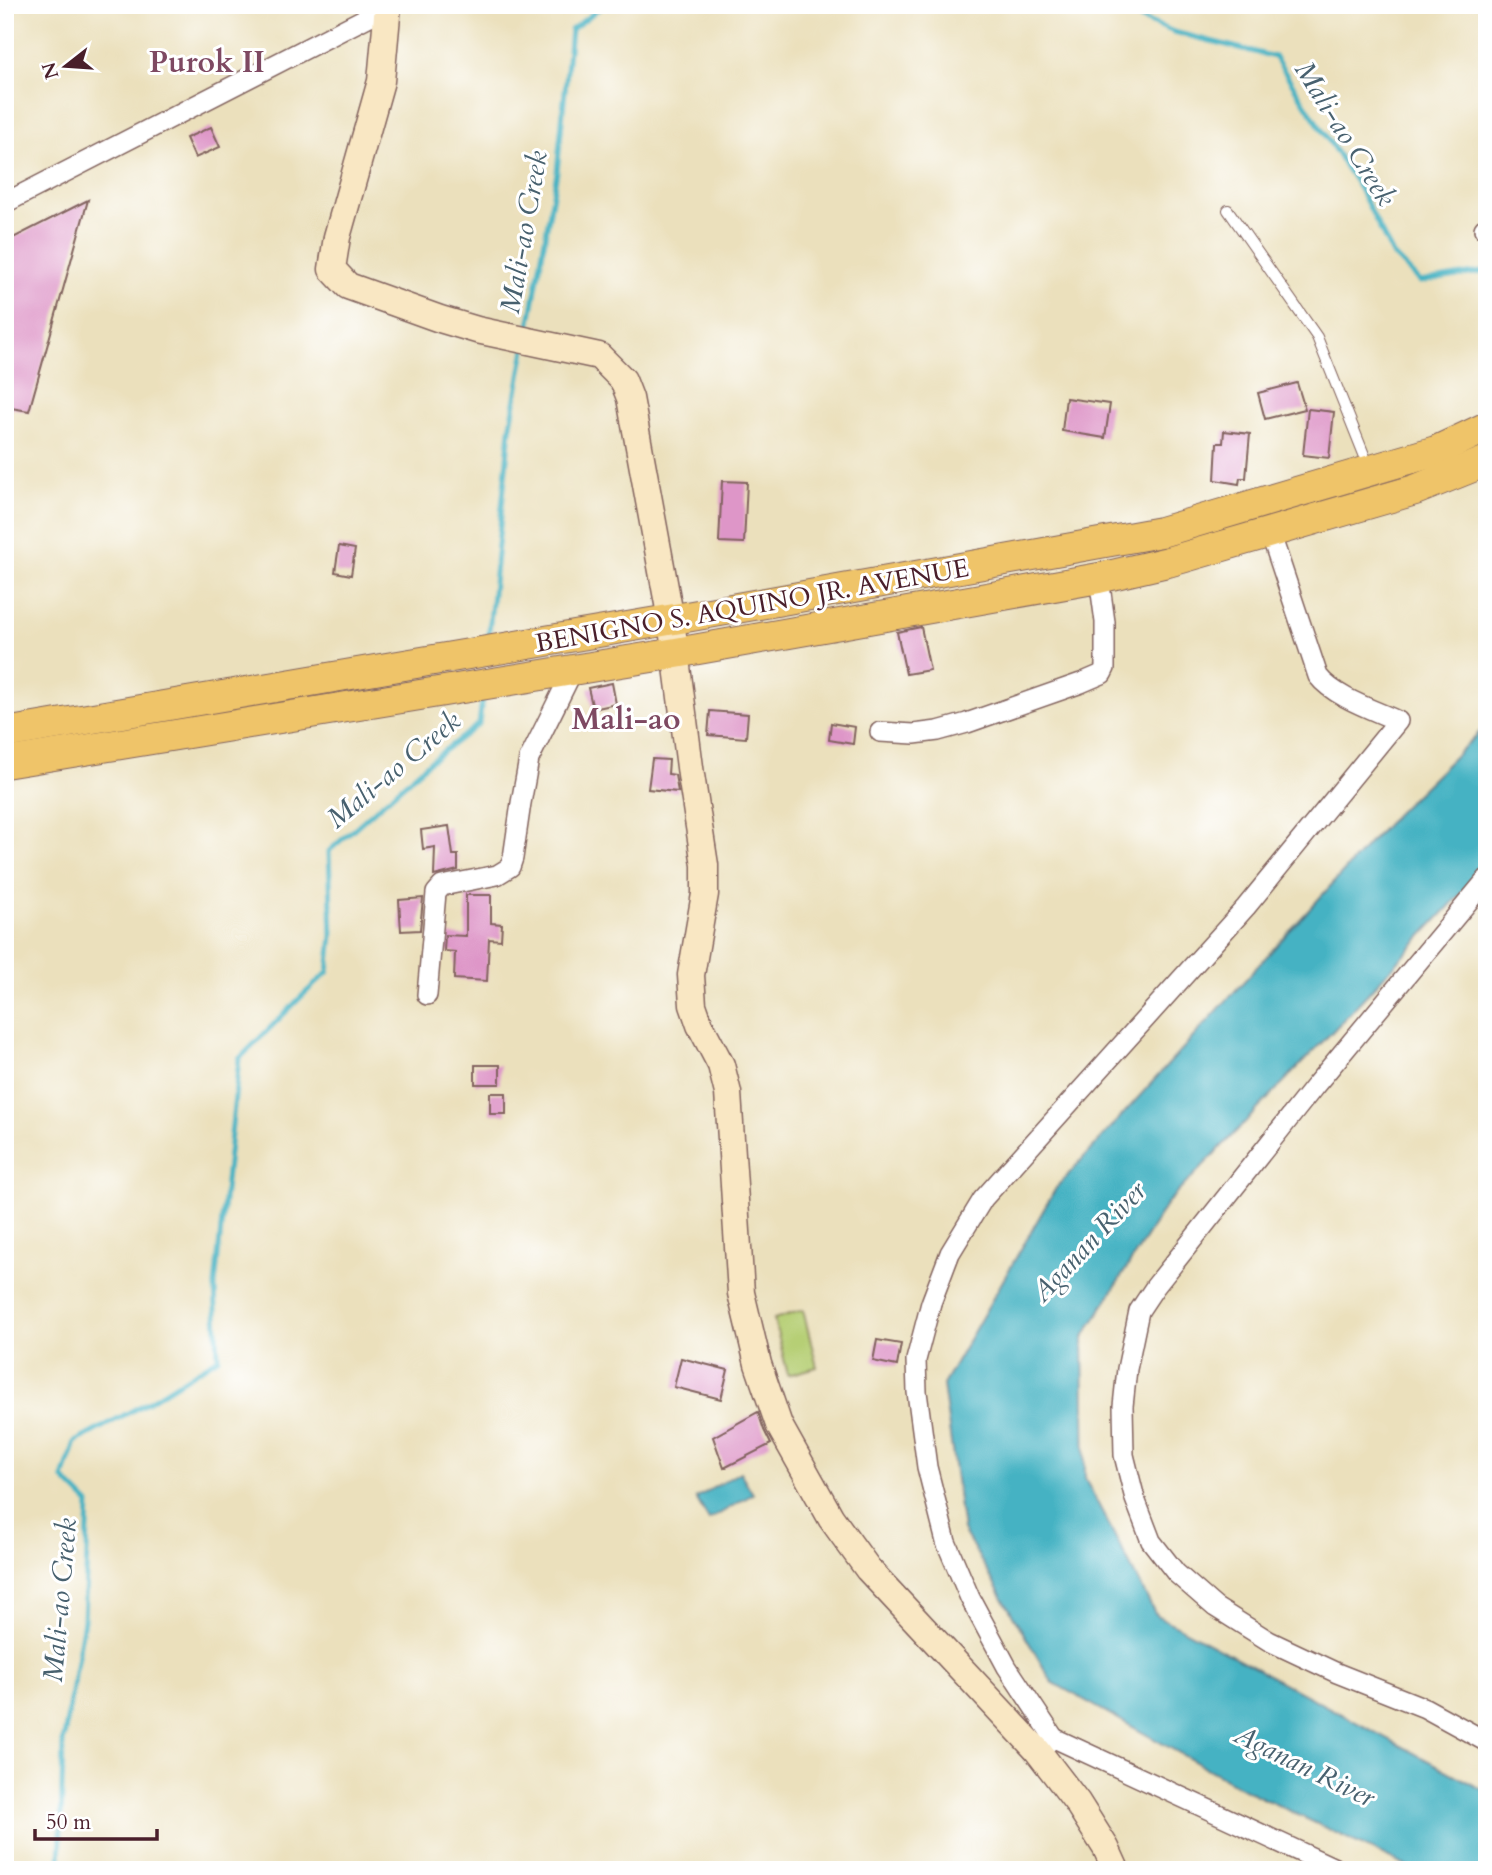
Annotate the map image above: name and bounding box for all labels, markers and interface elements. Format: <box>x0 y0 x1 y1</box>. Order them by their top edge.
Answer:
north arrow <box>32 32 102 102</box>
district label: Purok II <box>149 42 265 83</box>
water label: Mali-ao Creek <box>1285 54 1405 214</box>
text: N <box>36 59 66 82</box>
water label: Mali-ao Creek <box>491 148 557 317</box>
street label: BENIGNO S. AQUINO JR. AVENUE <box>533 550 972 661</box>
district label: Mali-ao <box>572 699 681 740</box>
water label: Mali-ao Creek <box>318 702 469 837</box>
water label: Aganan River <box>1022 1172 1155 1311</box>
water label: Mali-ao Creek <box>34 1516 86 1684</box>
water label: Aganan River <box>1227 1715 1382 1817</box>
scale bar <box>35 1798 158 1842</box>
text: 50 m <box>46 1808 91 1837</box>

